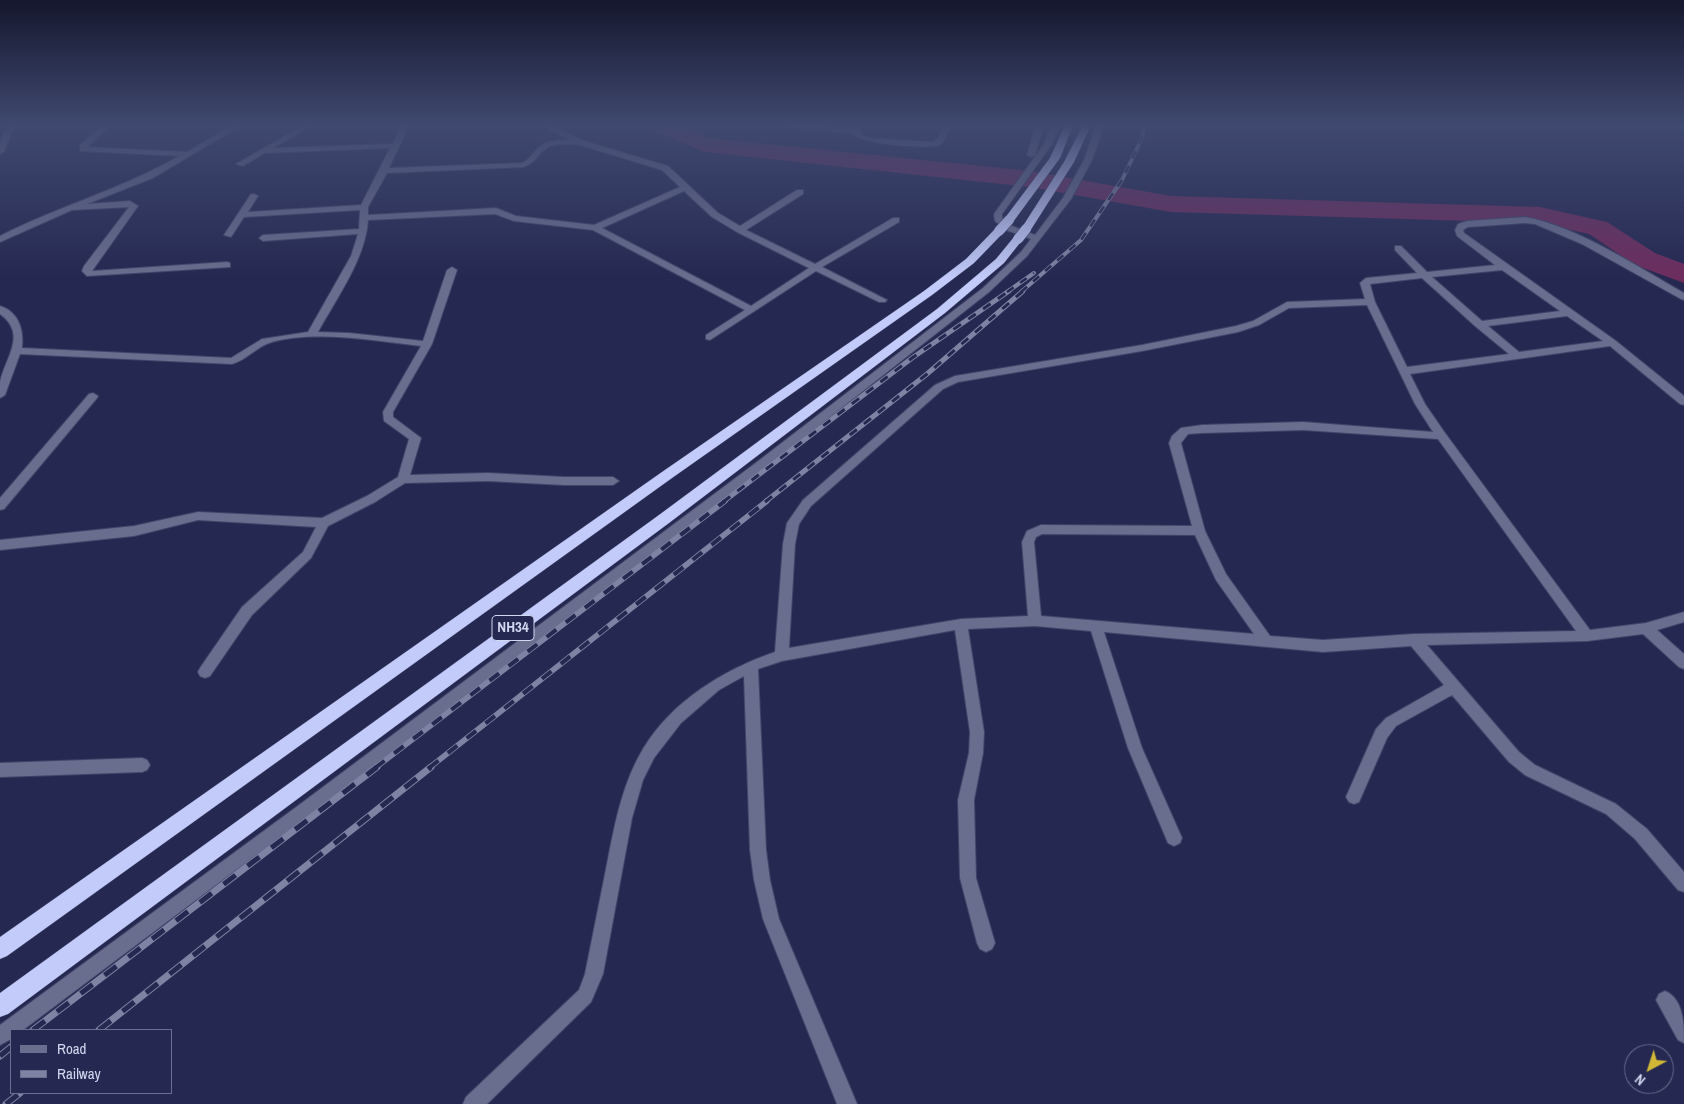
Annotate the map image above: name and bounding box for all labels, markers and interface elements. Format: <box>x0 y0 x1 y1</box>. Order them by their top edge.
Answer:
road number: NH34 <box>492 616 534 640</box>
legend <box>10 1029 172 1094</box>
text: Road <box>57 1038 86 1059</box>
north arrow <box>1624 1044 1674 1094</box>
text: Railway <box>57 1063 101 1084</box>
text: N <box>1631 1070 1649 1089</box>

